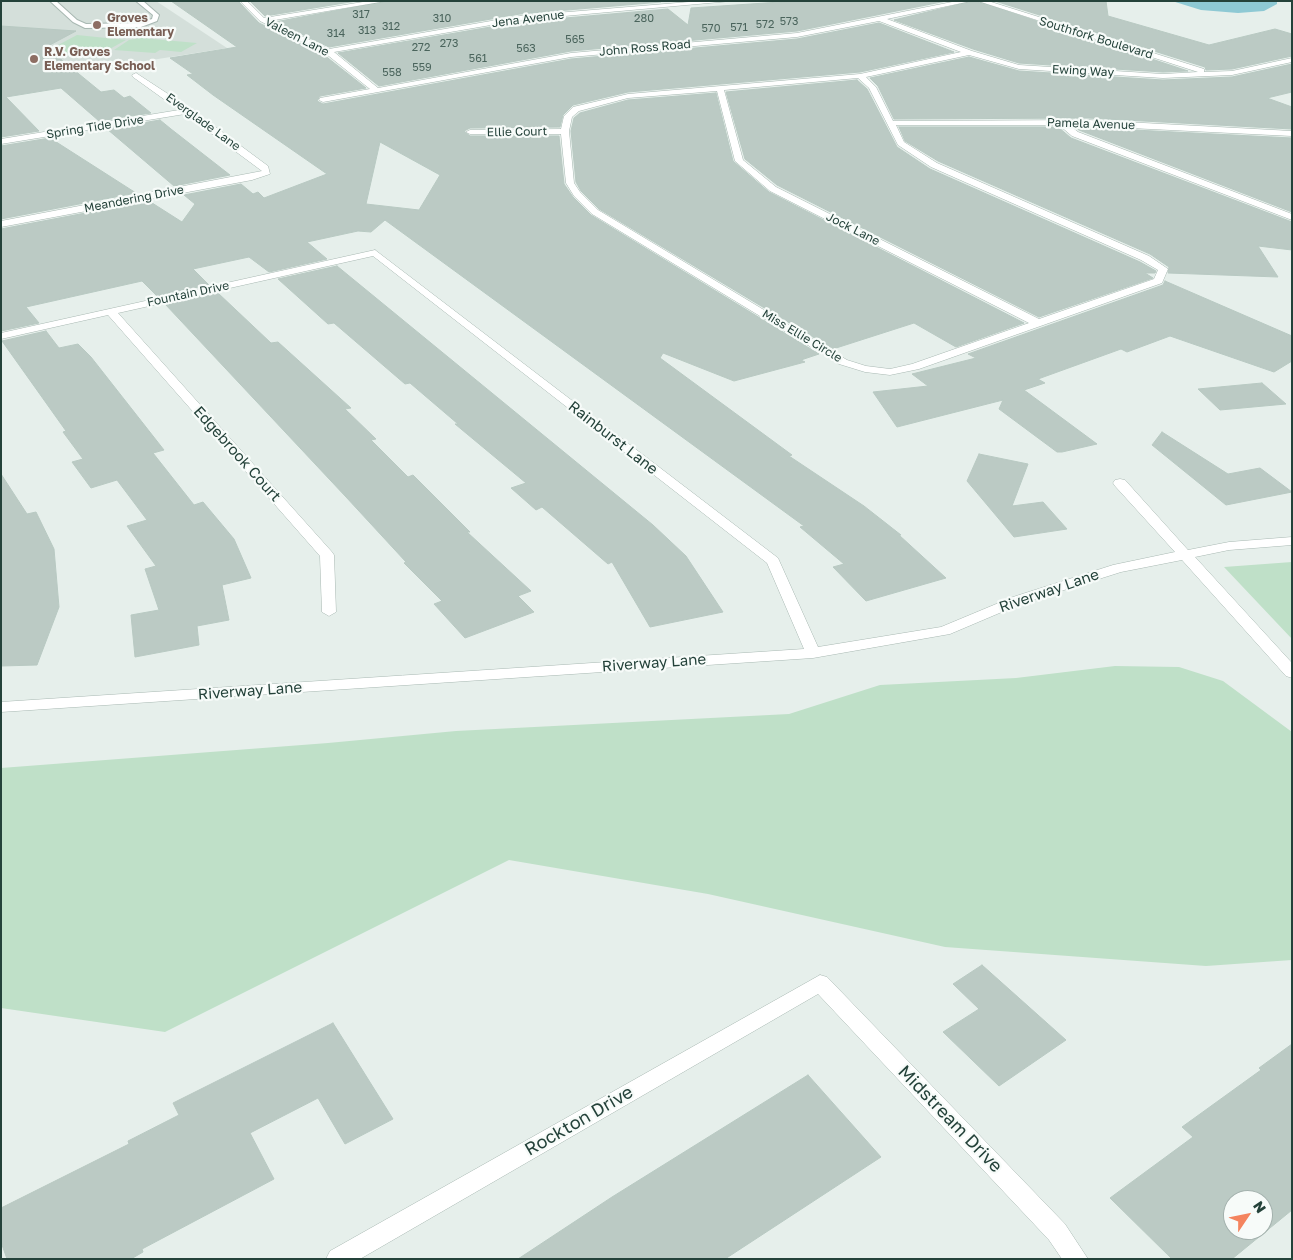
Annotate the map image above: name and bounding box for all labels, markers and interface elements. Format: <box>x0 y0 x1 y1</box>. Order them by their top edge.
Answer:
street label: Jena Avenue <box>491 7 565 31</box>
house number: 317 <box>352 8 370 22</box>
place label: Groves Elementary <box>107 11 174 39</box>
house number: 310 <box>433 12 451 26</box>
house number: 280 <box>634 12 654 26</box>
street label: Southfork Boulevard <box>1037 14 1155 62</box>
street label: Valeen Lane <box>262 15 332 59</box>
house number: 573 <box>780 15 798 29</box>
house number: 572 <box>756 18 774 32</box>
marker: Groves Elementary <box>91 19 103 31</box>
house number: 312 <box>382 20 400 34</box>
house number: 571 <box>730 21 748 35</box>
house number: 570 <box>701 22 721 36</box>
house number: 313 <box>358 24 376 38</box>
house number: 314 <box>327 27 345 41</box>
house number: 565 <box>565 33 585 47</box>
house number: 273 <box>440 37 458 51</box>
street label: John Ross Road <box>599 37 691 59</box>
house number: 272 <box>412 41 430 55</box>
house number: 563 <box>516 42 536 56</box>
place label: R.V. Groves Elementary School <box>44 45 155 73</box>
house number: 561 <box>469 52 487 66</box>
marker: R.V. Groves Elementary School <box>28 53 40 65</box>
house number: 559 <box>412 61 432 75</box>
street label: Ewing Way <box>1052 62 1114 80</box>
house number: 558 <box>382 66 402 80</box>
street label: Everglade Lane <box>163 90 243 154</box>
street label: Spring Tide Drive <box>45 112 145 142</box>
street label: Pamela Avenue <box>1047 115 1135 133</box>
street label: Ellie Court <box>487 124 547 140</box>
street label: Meandering Drive <box>83 182 185 216</box>
street label: Jock Lane <box>824 209 882 249</box>
street label: Fountain Drive <box>146 278 230 310</box>
street label: Miss Ellie Circle <box>759 307 845 365</box>
street label: Rainburst Lane <box>565 397 661 479</box>
street label: Edgebrook Court <box>190 403 284 505</box>
street label: Riverway Lane <box>997 565 1101 617</box>
street label: Riverway Lane <box>601 650 707 676</box>
street label: Riverway Lane <box>197 678 303 704</box>
street label: Midstream Drive <box>893 1061 1007 1177</box>
street label: Rockton Drive <box>521 1081 637 1161</box>
north arrow <box>1223 1190 1273 1240</box>
text: N <box>1250 1198 1270 1216</box>

